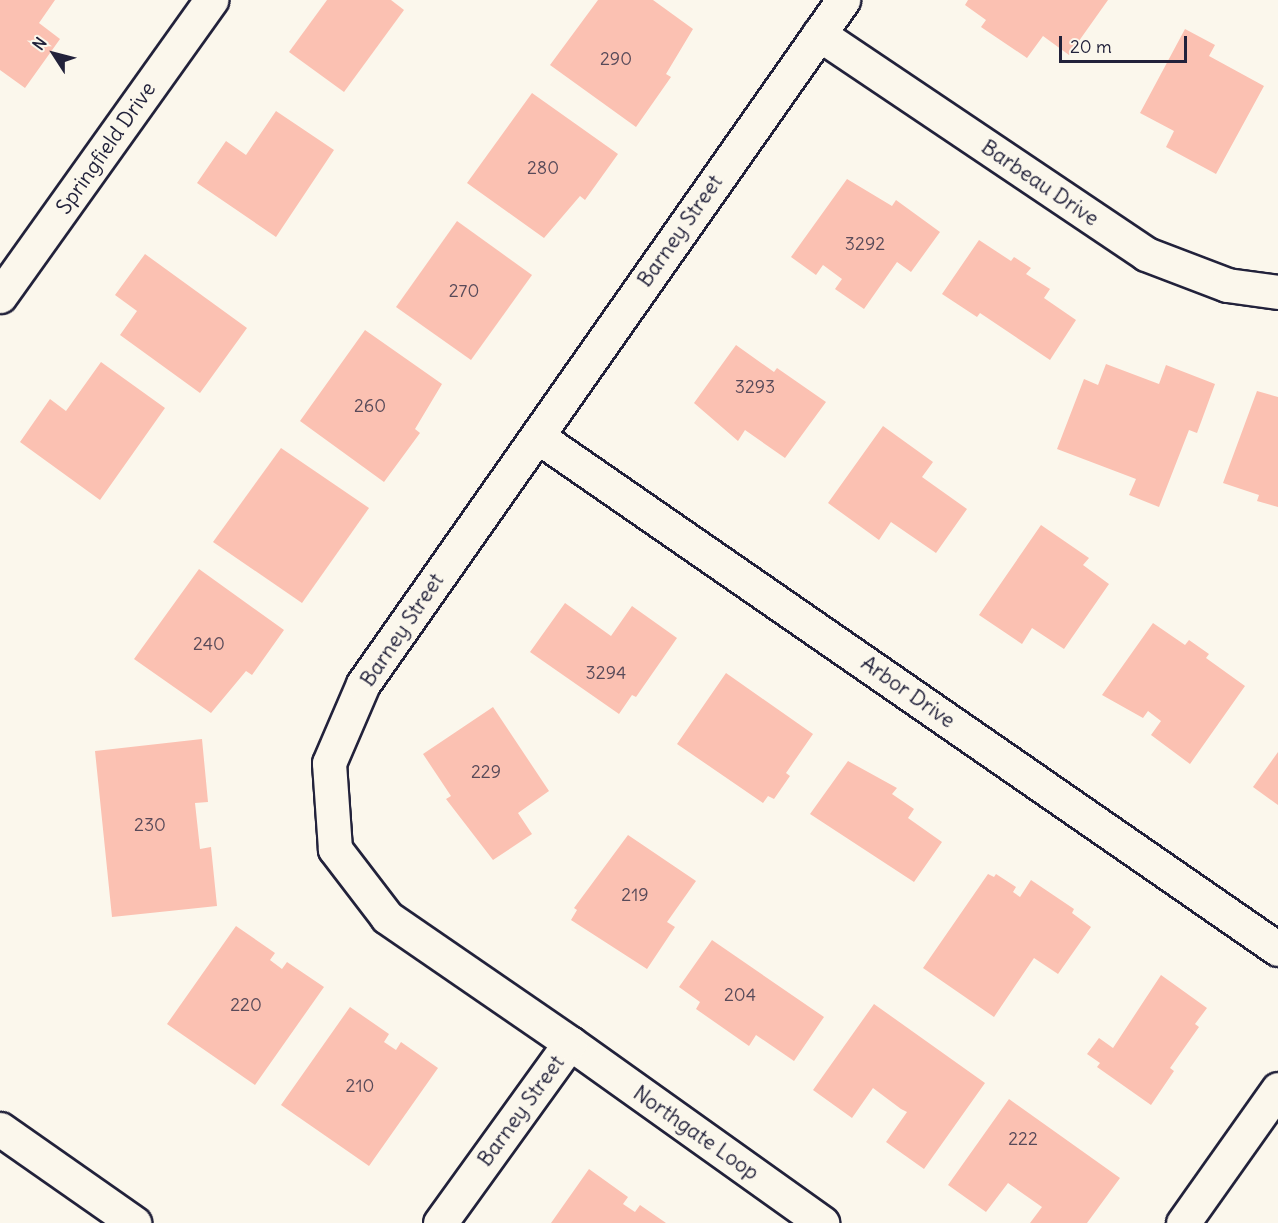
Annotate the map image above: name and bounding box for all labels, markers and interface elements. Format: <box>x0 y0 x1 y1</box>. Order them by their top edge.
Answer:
north arrow <box>24 24 84 84</box>
scale bar <box>1062 24 1190 62</box>
text: N <box>28 33 51 54</box>
text: 20 m <box>1070 35 1112 58</box>
house number: 290 <box>600 48 632 70</box>
street label: Springfield Drive <box>51 77 161 219</box>
street label: Barbeau Drive <box>977 135 1103 231</box>
house number: 280 <box>527 157 559 179</box>
street label: Barney Street <box>632 170 728 292</box>
house number: 3292 <box>845 233 885 255</box>
house number: 270 <box>449 280 479 302</box>
house number: 3293 <box>735 376 775 398</box>
house number: 260 <box>354 395 386 417</box>
street label: Barney Street <box>355 569 449 691</box>
house number: 240 <box>193 633 225 655</box>
street label: Arbor Drive <box>856 651 960 733</box>
house number: 3294 <box>586 662 626 684</box>
house number: 229 <box>471 761 501 783</box>
house number: 230 <box>134 814 166 836</box>
house number: 219 <box>621 884 649 906</box>
house number: 204 <box>724 984 756 1006</box>
house number: 220 <box>230 994 262 1016</box>
street label: Barney Street <box>472 1051 570 1171</box>
house number: 210 <box>346 1075 374 1097</box>
street label: Northgate Loop <box>628 1080 764 1186</box>
house number: 222 <box>1008 1128 1038 1150</box>

